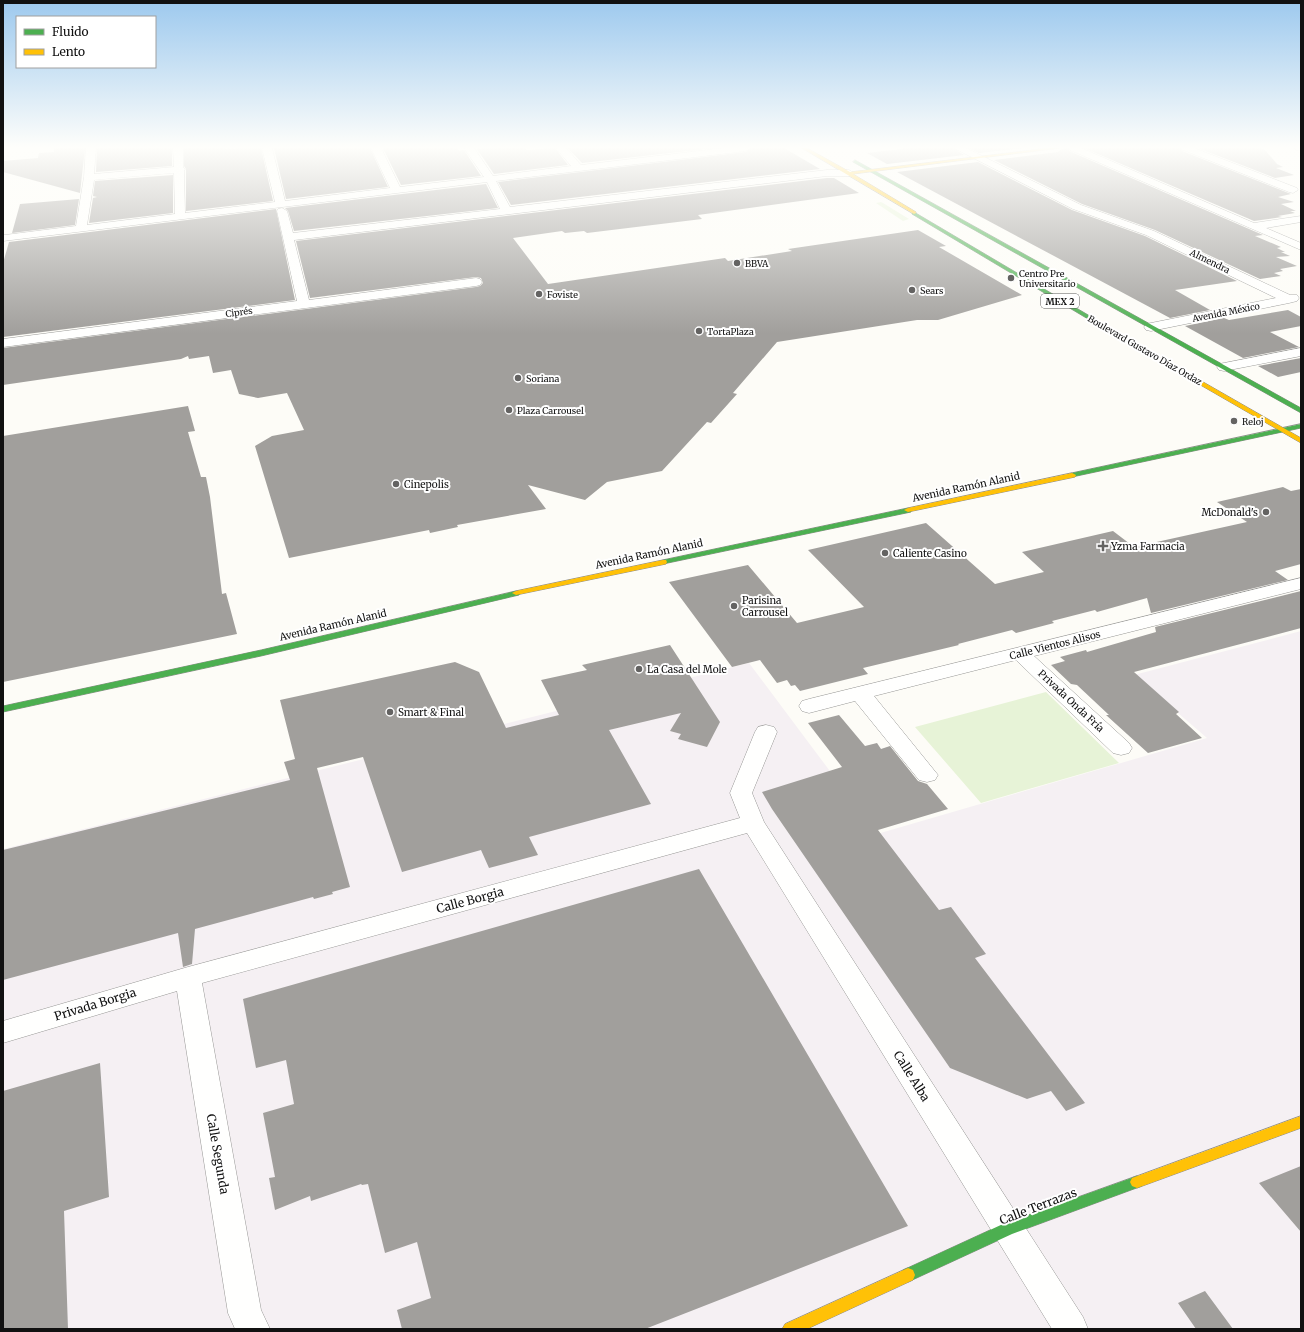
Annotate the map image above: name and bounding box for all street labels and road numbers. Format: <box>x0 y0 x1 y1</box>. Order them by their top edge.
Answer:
street label: Almendra <box>1187 246 1232 275</box>
road number: MEX 2 <box>1041 294 1079 308</box>
street label: Avenida México <box>1190 300 1261 324</box>
street label: Ciprés <box>225 305 254 319</box>
street label: Boulevard Gustavo Díaz Ordaz <box>1086 313 1204 387</box>
street label: Avenida Ramón Alanid <box>910 469 1021 505</box>
street label: Avenida Ramón Alanid <box>593 536 704 572</box>
street label: Avenida Ramón Alanid <box>277 606 388 644</box>
street label: Calle Vientos Alisos <box>1008 627 1102 663</box>
street label: Privada Onda Fría <box>1035 667 1107 735</box>
street label: Calle Borgia <box>435 884 506 916</box>
street label: Privada Borgia <box>52 984 138 1024</box>
street label: Calle Alba <box>891 1048 934 1105</box>
street label: Calle Segunda <box>204 1113 233 1196</box>
street label: Calle Terrazas <box>997 1184 1079 1228</box>

